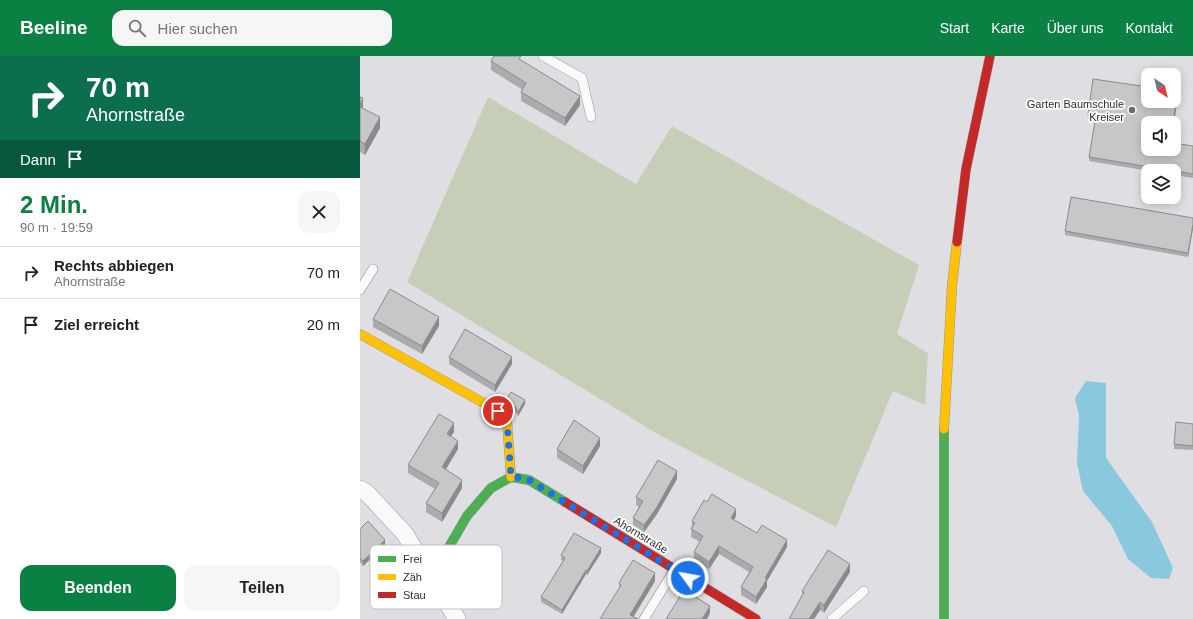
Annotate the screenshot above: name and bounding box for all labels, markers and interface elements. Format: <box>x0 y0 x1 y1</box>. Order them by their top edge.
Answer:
search box <box>112 10 392 46</box>
text: Beeline <box>20 17 88 38</box>
icon: search <box>126 17 148 39</box>
text: Hier suchen <box>158 20 238 37</box>
text: Start <box>940 20 969 36</box>
text: Karte <box>991 20 1025 36</box>
text: Über uns <box>1047 20 1104 36</box>
text: Kontakt <box>1126 20 1173 36</box>
north arrow <box>1141 68 1181 108</box>
map controls <box>1141 68 1181 204</box>
icon: right <box>20 72 72 124</box>
text: 70 m <box>86 72 150 103</box>
place label: Garten Baumschule Kreiser <box>1027 98 1124 123</box>
text: Ahornstraße <box>86 105 185 125</box>
marker: Garten Baumschule Kreiser <box>1127 105 1137 115</box>
button: sound <box>1141 116 1181 156</box>
icon: arrive <box>64 148 86 170</box>
text: Dann <box>20 151 56 168</box>
button: layers <box>1141 164 1181 204</box>
text: 2 Min. <box>20 191 88 218</box>
button: close <box>298 191 340 233</box>
text: 90 m · 19:59 <box>20 220 93 235</box>
text: Rechts abbiegen <box>54 257 174 274</box>
icon: right <box>20 262 42 284</box>
text: 70 m <box>307 264 340 281</box>
text: Ahornstraße <box>54 274 126 289</box>
icon: arrive <box>20 314 42 336</box>
text: Ziel erreicht <box>54 316 139 333</box>
text: 20 m <box>307 316 340 333</box>
pin <box>481 394 515 428</box>
icon: arrive <box>487 400 509 422</box>
street label: Ahornstraße <box>612 514 670 556</box>
legend <box>370 545 502 609</box>
text: Frei <box>403 553 422 565</box>
position arrow <box>667 557 709 599</box>
button: Beenden <box>20 565 176 611</box>
button: Teilen <box>184 565 340 611</box>
text: Zäh <box>403 571 422 583</box>
text: Stau <box>403 589 426 601</box>

